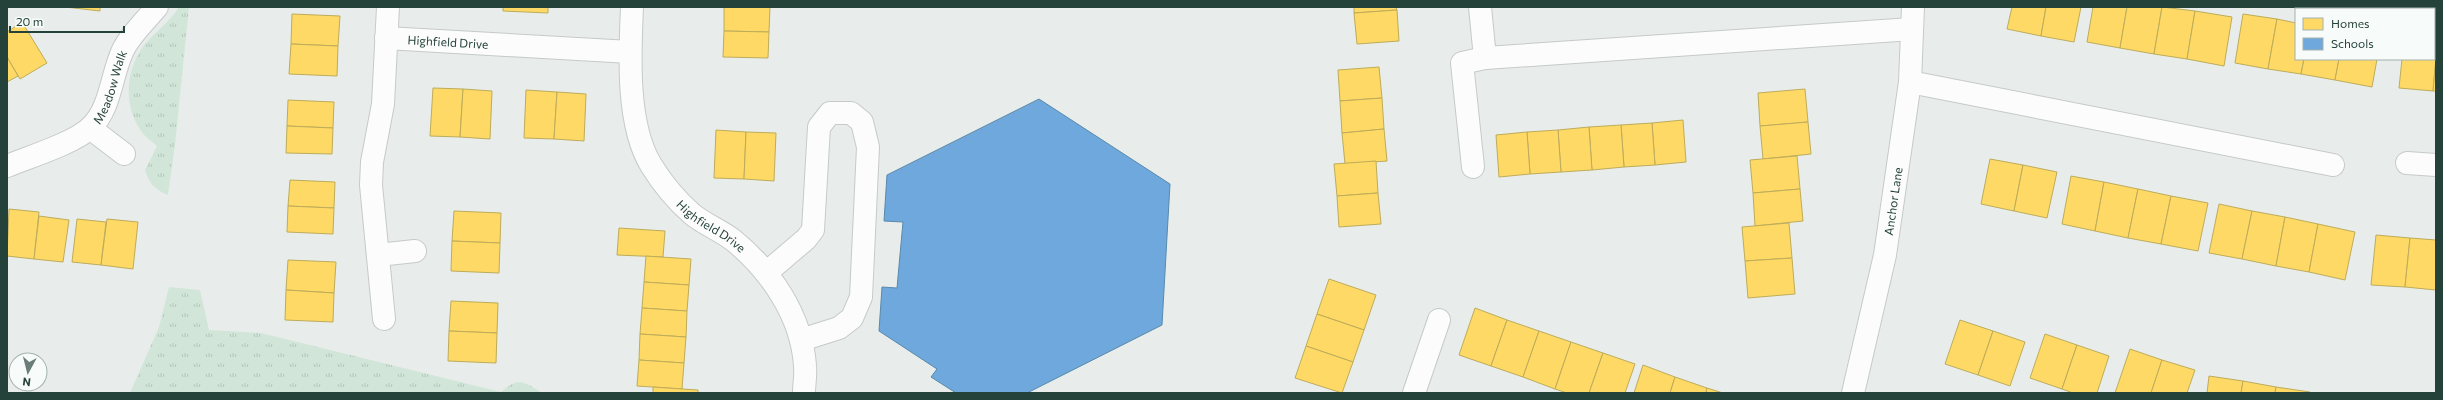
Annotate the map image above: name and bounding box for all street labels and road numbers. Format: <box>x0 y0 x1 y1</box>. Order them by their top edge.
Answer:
street label: Highfield Drive <box>407 32 489 51</box>
street label: Meadow Walk <box>90 47 129 126</box>
street label: Anchor Lane <box>1881 166 1905 236</box>
street label: Highfield Drive <box>674 197 749 255</box>

